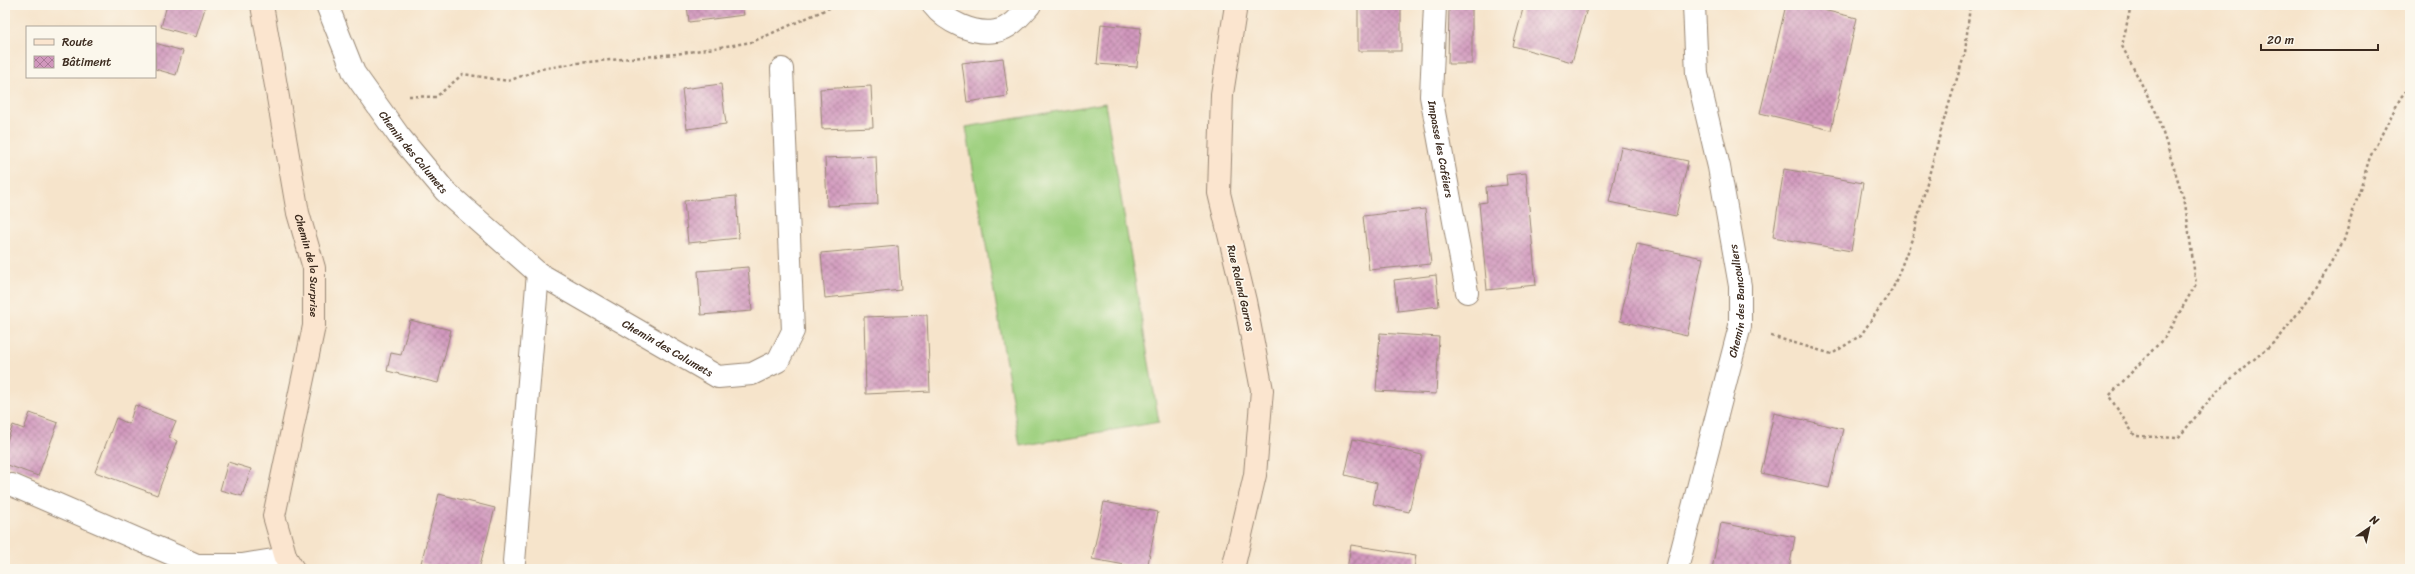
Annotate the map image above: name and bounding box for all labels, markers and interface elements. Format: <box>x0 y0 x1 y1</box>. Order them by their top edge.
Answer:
legend <box>26 26 156 78</box>
scale bar <box>2261 26 2378 52</box>
text: 20 m <box>2267 29 2294 51</box>
text: Route <box>62 31 93 53</box>
text: Bâtiment <box>62 51 111 73</box>
street label: Impasse les Caféiers <box>1422 98 1459 200</box>
street label: Chemin des Calumets <box>374 107 453 198</box>
street label: Chemin de la Surprise <box>289 212 323 318</box>
street label: Chemin des Bancouliers <box>1723 242 1750 360</box>
street label: Rue Roland Garros <box>1221 243 1260 333</box>
street label: Chemin des Calumets <box>618 315 717 382</box>
north arrow <box>2349 508 2389 548</box>
text: N <box>2365 510 2383 530</box>

